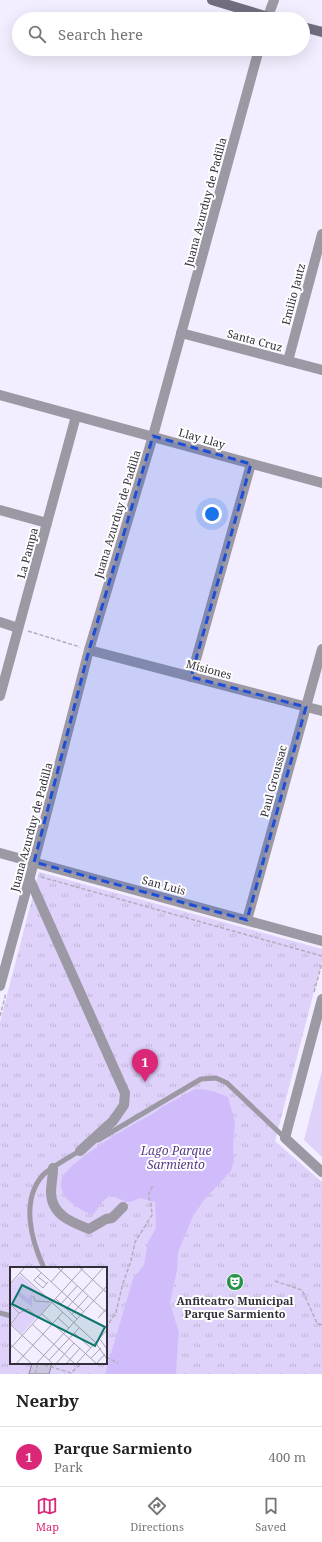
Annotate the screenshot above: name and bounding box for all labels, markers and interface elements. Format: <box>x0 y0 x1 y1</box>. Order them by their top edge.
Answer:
search box <box>12 12 310 56</box>
icon: search <box>26 23 48 45</box>
text: Search here <box>58 24 143 44</box>
street label: Juana Azurduy de Padilla <box>180 136 229 269</box>
street label: Emilio Jautz <box>278 261 308 327</box>
street label: Santa Cruz <box>226 325 284 355</box>
street label: Llay Llay <box>177 424 228 452</box>
street label: Juana Azurduy de Padilla <box>90 448 144 581</box>
your location <box>202 504 222 524</box>
street label: La Pampa <box>13 526 41 580</box>
street label: Misiones <box>185 656 233 682</box>
street label: Paul Groussac <box>256 743 290 819</box>
street label: Juana Azurduy de Padilla <box>6 761 55 894</box>
street label: San Luis <box>141 872 187 898</box>
pin: 1 <box>132 1049 158 1082</box>
water label: Lago Parque Sarmiento <box>140 1142 211 1173</box>
inset map <box>10 1267 107 1364</box>
theatre icon: Anfiteatro Municipal Parque Sarmiento <box>225 1272 245 1292</box>
place label: Anfiteatro Municipal Parque Sarmiento <box>177 1293 294 1321</box>
text: Nearby <box>16 1389 79 1412</box>
text: Parque Sarmiento <box>54 1438 192 1458</box>
text: 1 <box>25 1448 33 1466</box>
text: 400 m <box>269 1448 306 1466</box>
text: Park <box>54 1458 83 1476</box>
tab: Map <box>36 1495 59 1534</box>
tab: Directions <box>130 1495 184 1534</box>
tab: Saved <box>255 1495 286 1534</box>

